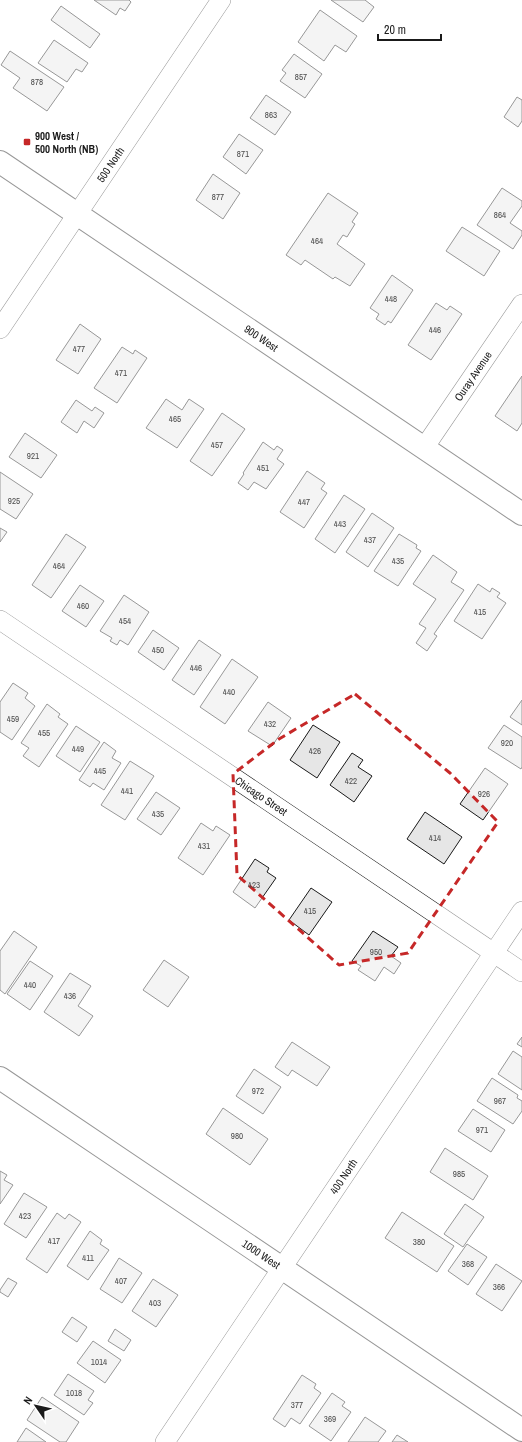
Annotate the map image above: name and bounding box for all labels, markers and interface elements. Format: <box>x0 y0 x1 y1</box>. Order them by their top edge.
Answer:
scale bar <box>378 16 441 42</box>
text: 20 m <box>384 22 406 38</box>
house number: 857 <box>295 71 307 83</box>
house number: 878 <box>31 76 43 88</box>
house number: 863 <box>265 109 277 121</box>
place label: 900 West / 500 North (NB) <box>35 129 98 156</box>
marker: 900 West / 500 North (NB) <box>22 137 32 147</box>
street label: 500 North <box>94 144 127 185</box>
house number: 871 <box>237 148 249 160</box>
house number: 877 <box>212 191 224 203</box>
house number: 864 <box>494 209 506 221</box>
house number: 464 <box>311 235 323 247</box>
house number: 448 <box>385 293 397 305</box>
street label: 900 West <box>241 322 281 355</box>
house number: 446 <box>429 324 441 336</box>
house number: 477 <box>73 343 85 355</box>
street label: Ouray Avenue <box>451 349 495 404</box>
house number: 471 <box>115 367 127 379</box>
house number: 465 <box>169 413 181 425</box>
house number: 457 <box>211 439 223 451</box>
house number: 921 <box>27 450 39 462</box>
house number: 451 <box>257 462 269 474</box>
house number: 925 <box>8 495 20 507</box>
house number: 447 <box>298 496 310 508</box>
house number: 443 <box>334 518 346 530</box>
house number: 437 <box>364 534 376 546</box>
house number: 435 <box>392 555 404 567</box>
house number: 464 <box>53 560 65 572</box>
house number: 460 <box>77 600 89 612</box>
house number: 415 <box>474 606 486 618</box>
house number: 454 <box>119 615 131 627</box>
house number: 450 <box>152 644 164 656</box>
house number: 446 <box>190 662 202 674</box>
house number: 440 <box>223 686 235 698</box>
house number: 459 <box>7 713 19 725</box>
house number: 432 <box>264 718 276 730</box>
house number: 455 <box>38 727 50 739</box>
house number: 920 <box>501 737 513 749</box>
house number: 449 <box>72 743 84 755</box>
house number: 426 <box>309 745 321 757</box>
house number: 445 <box>94 765 106 777</box>
street label: Chicago Street <box>232 773 290 819</box>
house number: 422 <box>345 775 357 787</box>
house number: 441 <box>121 785 133 797</box>
house number: 926 <box>478 788 490 800</box>
house number: 435 <box>152 808 164 820</box>
house number: 414 <box>429 832 441 844</box>
house number: 431 <box>198 840 210 852</box>
house number: 423 <box>248 879 260 891</box>
house number: 415 <box>304 905 316 917</box>
house number: 950 <box>370 946 382 958</box>
house number: 440 <box>24 979 36 991</box>
house number: 436 <box>64 990 76 1002</box>
house number: 972 <box>252 1085 264 1097</box>
house number: 967 <box>494 1095 506 1107</box>
house number: 971 <box>476 1124 488 1136</box>
house number: 980 <box>231 1130 243 1142</box>
street label: 400 North <box>327 1156 360 1197</box>
house number: 985 <box>453 1168 465 1180</box>
house number: 423 <box>19 1210 31 1222</box>
house number: 417 <box>48 1235 60 1247</box>
street label: 1000 West <box>239 1236 283 1272</box>
house number: 380 <box>413 1236 425 1248</box>
house number: 411 <box>82 1252 94 1264</box>
house number: 368 <box>462 1258 474 1270</box>
house number: 407 <box>115 1275 127 1287</box>
house number: 366 <box>493 1281 505 1293</box>
house number: 403 <box>149 1297 161 1309</box>
house number: 1014 <box>91 1356 107 1368</box>
north arrow <box>16 1386 56 1426</box>
house number: 1018 <box>66 1387 82 1399</box>
text: N <box>20 1394 35 1407</box>
house number: 377 <box>291 1399 303 1411</box>
house number: 369 <box>324 1413 336 1425</box>

